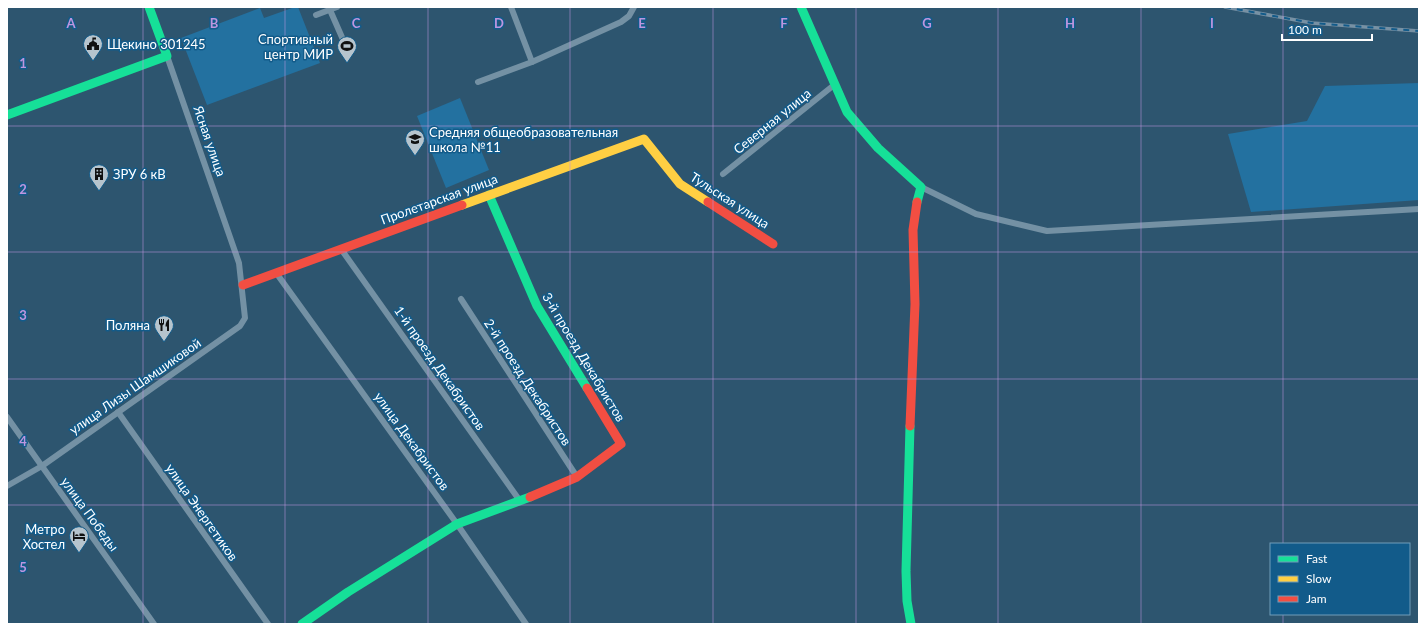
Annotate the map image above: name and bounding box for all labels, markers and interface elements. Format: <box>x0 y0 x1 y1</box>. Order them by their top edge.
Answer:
text: A <box>65 15 76 31</box>
text: B <box>210 15 219 31</box>
text: C <box>352 15 361 31</box>
text: D <box>494 15 504 31</box>
text: E <box>638 15 646 31</box>
text: F <box>780 15 788 31</box>
text: G <box>922 15 932 31</box>
text: H <box>1065 15 1075 31</box>
text: I <box>1210 15 1214 31</box>
scale bar <box>1282 16 1372 42</box>
text: 100 m <box>1288 22 1322 37</box>
place label: Спортивный центр МИР <box>258 31 333 62</box>
public building icon: Щекино 301245 <box>82 33 104 61</box>
sports icon: Спортивный центр МИР <box>336 35 358 63</box>
place label: Щекино 301245 <box>107 36 206 52</box>
text: 1 <box>19 55 27 71</box>
street label: Северная улица <box>730 85 814 157</box>
street label: Ясная улица <box>190 103 230 178</box>
place label: Средняя общеобразовательная школа №11 <box>429 124 618 155</box>
school or university icon: Средняя общеобразовательная школа №11 <box>404 128 426 156</box>
building icon: ЗРУ 6 кВ <box>88 163 110 191</box>
place label: ЗРУ 6 кВ <box>113 166 166 182</box>
street label: Тульская улица <box>687 168 773 232</box>
street label: Пролетарская улица <box>378 170 500 228</box>
text: 2 <box>19 181 27 197</box>
street label: 3-й проезд Декабристов <box>539 290 629 424</box>
street label: 1-й проезд Декабристов <box>391 303 489 433</box>
text: 3 <box>19 307 27 323</box>
restaurant icon: Поляна <box>153 314 175 342</box>
street label: 2-й проезд Декабристов <box>481 316 575 448</box>
place label: Поляна <box>106 317 150 333</box>
street label: улица Лизы Шамшиковой <box>66 334 204 438</box>
street label: улица Декабристов <box>371 389 453 493</box>
text: 4 <box>19 433 27 449</box>
street label: улица Энергетиков <box>162 460 242 564</box>
street label: улица Победы <box>58 474 122 554</box>
place label: Метро Хостел <box>23 521 65 552</box>
hotel icon: Метро Хостел <box>68 525 90 553</box>
legend <box>1270 543 1410 615</box>
text: Fast <box>1306 551 1328 566</box>
text: 5 <box>19 559 27 575</box>
text: Slow <box>1306 571 1332 586</box>
text: Jam <box>1306 591 1327 606</box>

